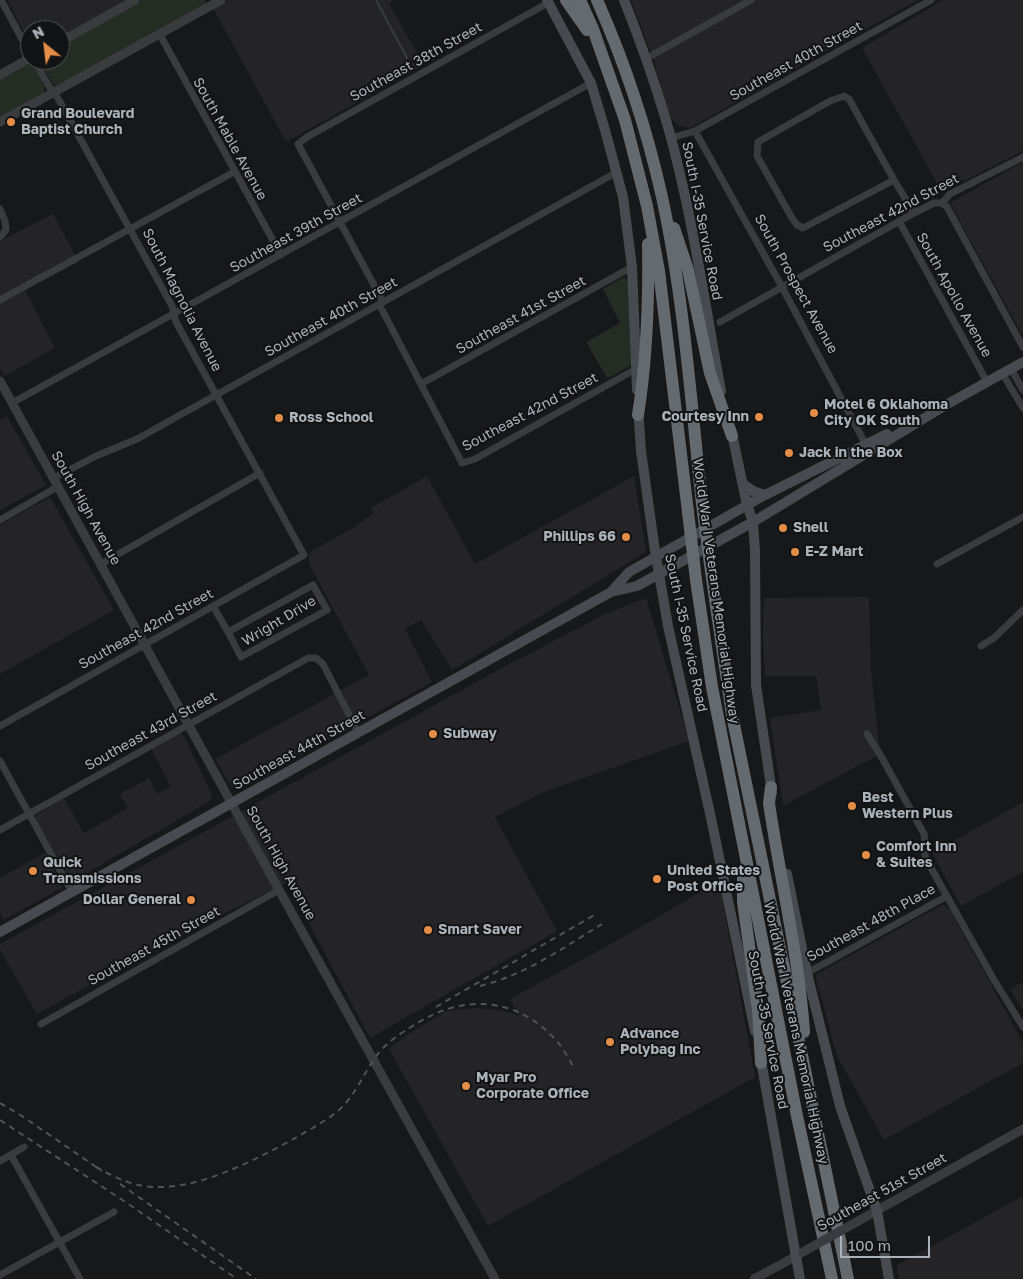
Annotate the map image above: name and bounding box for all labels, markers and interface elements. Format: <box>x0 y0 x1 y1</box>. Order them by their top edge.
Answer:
street label: Southeast 40th Street <box>727 18 865 104</box>
street label: Southeast 38th Street <box>347 19 485 105</box>
north arrow <box>20 20 70 70</box>
text: N <box>29 22 47 42</box>
street label: South Mable Avenue <box>189 75 271 203</box>
place label: Grand Boulevard Baptist Church <box>21 106 134 138</box>
marker: Grand Boulevard Baptist Church <box>5 116 17 128</box>
street label: South I-35 Service Road <box>678 140 726 302</box>
street label: Southeast 42nd Street <box>820 170 962 256</box>
street label: Southeast 39th Street <box>227 190 365 276</box>
street label: South Prospect Avenue <box>751 211 841 357</box>
street label: South Magnolia Avenue <box>139 226 225 374</box>
street label: South Apollo Avenue <box>913 230 995 360</box>
street label: Southeast 41st Street <box>453 272 589 358</box>
street label: Southeast 40th Street <box>262 274 400 360</box>
street label: Southeast 42nd Street <box>459 369 601 455</box>
place label: Motel 6 Oklahoma City OK South <box>824 397 948 430</box>
marker: Motel 6 Oklahoma City OK South <box>808 407 820 419</box>
place label: Courtesy Inn <box>661 409 749 425</box>
place label: Ross School <box>289 410 373 426</box>
marker: Courtesy Inn <box>753 411 765 423</box>
marker: Ross School <box>273 412 285 424</box>
place label: Jack in the Box <box>799 445 903 461</box>
marker: Jack in the Box <box>783 447 795 459</box>
street label: South High Avenue <box>48 448 124 568</box>
street label: World War I Veterans Memorial Highway <box>689 457 743 725</box>
place label: Shell <box>793 520 828 536</box>
marker: Shell <box>777 522 789 534</box>
place label: Phillips 66 <box>543 529 616 545</box>
marker: Phillips 66 <box>620 531 632 543</box>
place label: E-Z Mart <box>805 544 863 560</box>
marker: E-Z Mart <box>789 546 801 558</box>
street label: South I-35 Service Road <box>661 552 711 714</box>
street label: Southeast 42nd Street <box>76 585 216 673</box>
street label: Wright Drive <box>239 592 319 650</box>
street label: Southeast 43rd Street <box>82 688 220 774</box>
street label: Southeast 44th Street <box>230 707 368 793</box>
place label: Subway <box>443 726 497 742</box>
marker: Subway <box>427 728 439 740</box>
place label: Best Western Plus <box>862 790 953 822</box>
marker: Best Western Plus <box>846 800 858 812</box>
street label: South High Avenue <box>243 803 319 923</box>
place label: Comfort Inn & Suites <box>876 839 957 872</box>
marker: Comfort Inn & Suites <box>860 849 872 861</box>
place label: Quick Transmissions <box>43 855 142 888</box>
place label: United States Post Office <box>667 863 760 896</box>
marker: Quick Transmissions <box>27 865 39 877</box>
marker: United States Post Office <box>651 873 663 885</box>
street label: Southeast 48th Place <box>804 881 938 965</box>
place label: Dollar General <box>83 892 181 908</box>
marker: Dollar General <box>185 894 197 906</box>
street label: World War I Veterans Memorial Highway <box>760 900 832 1166</box>
street label: Southeast 45th Street <box>85 903 223 989</box>
place label: Smart Saver <box>438 922 522 938</box>
marker: Smart Saver <box>422 924 434 936</box>
street label: South I-35 Service Road <box>744 949 792 1111</box>
place label: Advance Polybag Inc <box>620 1026 701 1058</box>
marker: Advance Polybag Inc <box>604 1036 616 1048</box>
place label: Myar Pro Corporate Office <box>476 1070 589 1102</box>
marker: Myar Pro Corporate Office <box>460 1080 472 1092</box>
street label: Southeast 51st Street <box>814 1149 950 1235</box>
scale bar <box>843 1226 933 1258</box>
text: 100 m <box>848 1236 891 1254</box>

